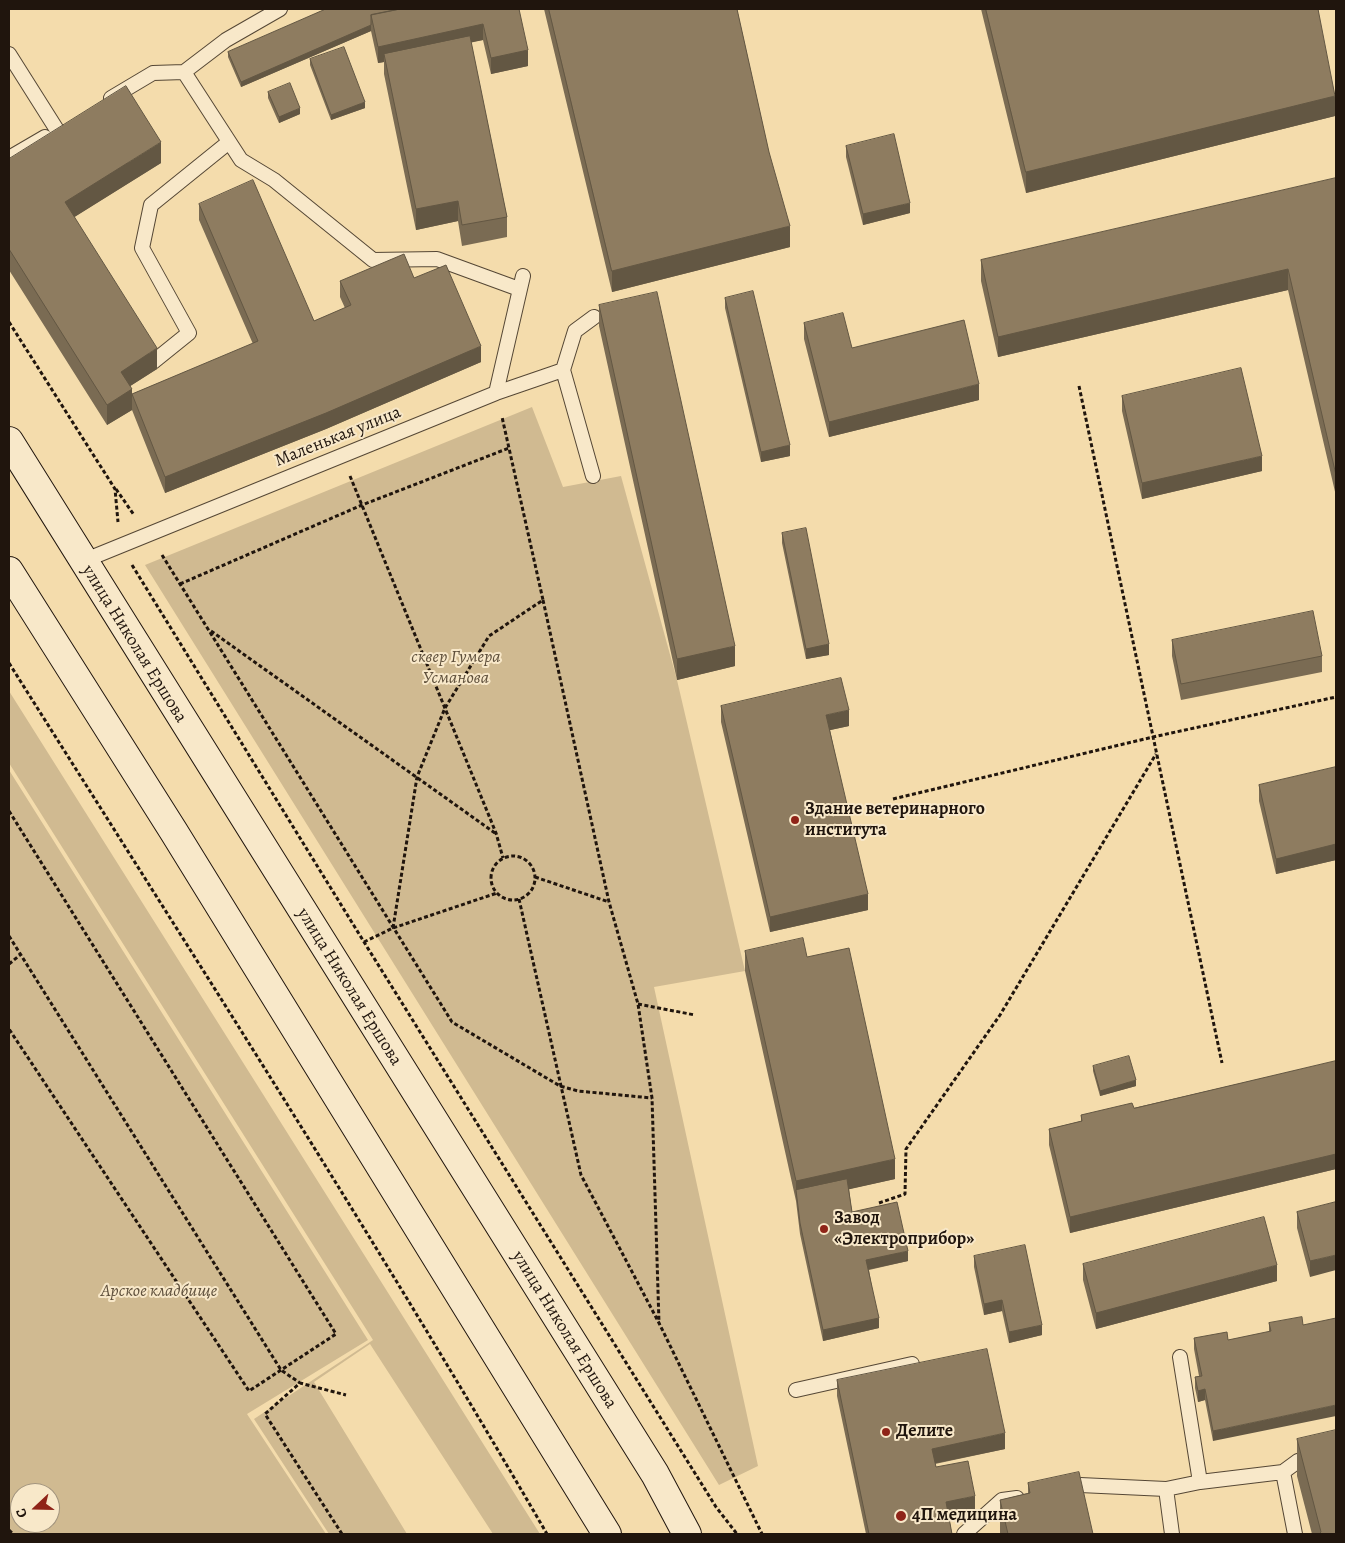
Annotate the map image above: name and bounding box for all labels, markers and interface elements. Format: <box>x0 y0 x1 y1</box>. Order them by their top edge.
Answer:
street label: Маленькая улица <box>272 402 404 472</box>
street label: улица Николая Ершова <box>77 561 191 727</box>
park label: сквер Гумера Усманова <box>411 647 501 690</box>
place label: Здание ветеринарного института <box>805 799 985 842</box>
marker: Здание ветеринарного института <box>789 814 801 826</box>
street label: улица Николая Ершова <box>292 904 406 1070</box>
place label: Завод «Электроприбор» <box>834 1208 974 1250</box>
marker: Завод «Электроприбор» <box>818 1223 830 1235</box>
street label: улица Николая Ершова <box>507 1247 621 1413</box>
park label: Арское кладбище <box>101 1281 217 1303</box>
place label: Делите <box>896 1421 953 1443</box>
marker: Делите <box>880 1426 892 1438</box>
north arrow <box>10 1483 60 1533</box>
place label: 4П медицина <box>912 1505 1017 1527</box>
text: С <box>11 1506 32 1521</box>
marker: 4П медицина <box>894 1509 908 1523</box>

